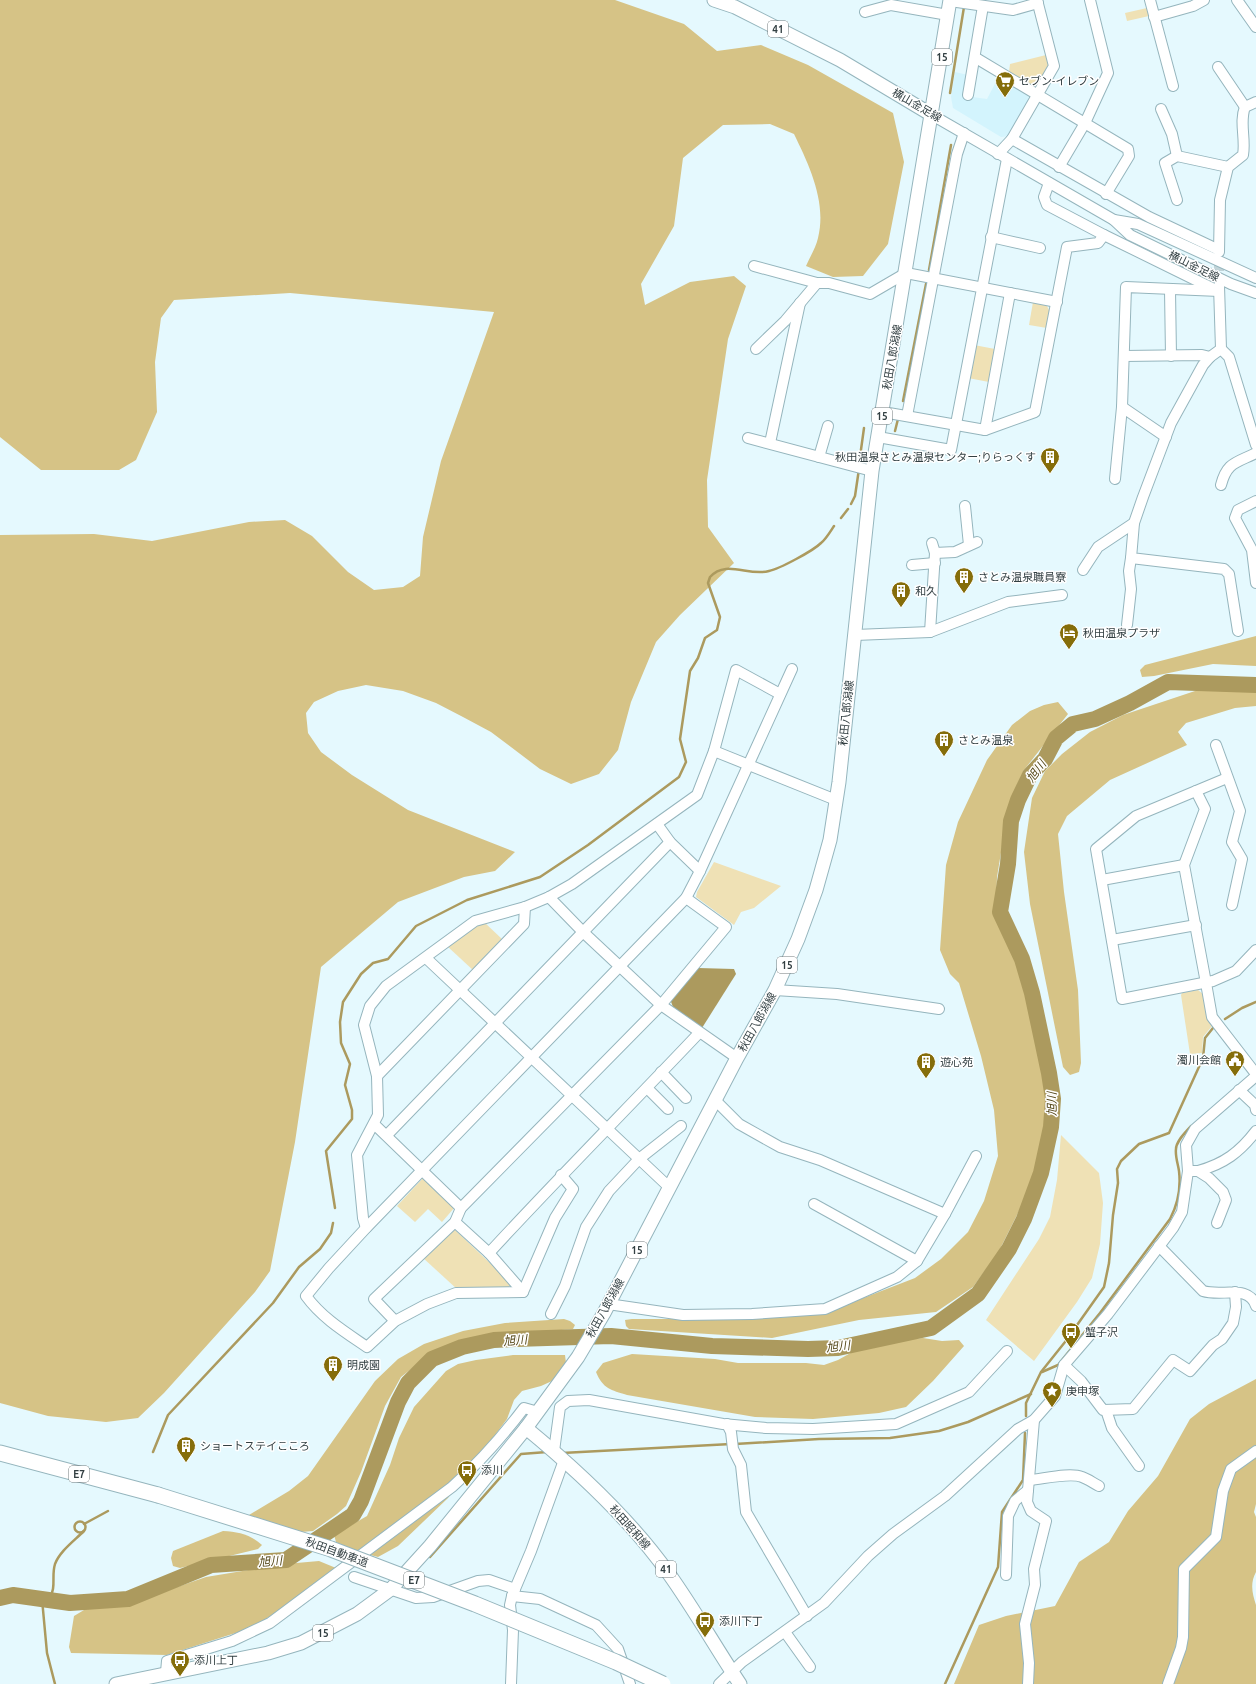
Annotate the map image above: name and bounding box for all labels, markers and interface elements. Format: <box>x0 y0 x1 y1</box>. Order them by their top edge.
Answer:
road number: 41 <box>768 21 788 37</box>
road number: 15 <box>932 49 952 65</box>
supermarket icon: セブン-イレブン <box>994 70 1016 98</box>
place label: セブン-イレブン <box>1019 75 1099 87</box>
street label: 横山金足線 <box>890 86 944 124</box>
street label: 横山金足線 <box>1167 249 1221 283</box>
street label: 秋田八郎潟線 <box>880 323 904 391</box>
road number: 15 <box>872 408 892 424</box>
building icon: 秋田温泉さとみ温泉センター;りらっくす <box>1039 446 1061 474</box>
place label: 秋田温泉さとみ温泉センター;りらっくす <box>835 451 1036 463</box>
building icon: さとみ温泉職員寮 <box>953 566 975 594</box>
place label: さとみ温泉職員寮 <box>978 571 1066 583</box>
building icon: 和久 <box>890 580 912 608</box>
place label: 和久 <box>915 585 937 597</box>
hotel icon: 秋田温泉プラザ <box>1058 622 1080 650</box>
place label: 秋田温泉プラザ <box>1083 627 1160 639</box>
street label: 秋田八郎潟線 <box>837 680 855 746</box>
building icon: さとみ温泉 <box>933 729 955 757</box>
place label: さとみ温泉 <box>958 734 1014 746</box>
water label: 旭川 <box>1024 756 1050 785</box>
road number: 15 <box>777 957 797 973</box>
street label: 秋田八郎潟線 <box>736 990 778 1054</box>
public building icon: 濁川会館 <box>1224 1049 1246 1077</box>
building icon: 遊心苑 <box>915 1051 937 1079</box>
place label: 濁川会館 <box>1177 1054 1221 1066</box>
place label: 遊心苑 <box>940 1056 973 1068</box>
water label: 旭川 <box>1045 1090 1058 1116</box>
road number: 15 <box>627 1242 647 1258</box>
street label: 秋田八郎潟線 <box>584 1276 626 1340</box>
bus stop icon: 蟹子沢 <box>1060 1321 1082 1349</box>
place label: 蟹子沢 <box>1085 1326 1118 1338</box>
water label: 旭川 <box>502 1332 530 1348</box>
water label: 旭川 <box>825 1338 853 1354</box>
building icon: 明成園 <box>322 1354 344 1382</box>
place label: 明成園 <box>347 1359 380 1371</box>
place icon: 庚申塚 <box>1041 1380 1063 1408</box>
place label: 庚申塚 <box>1066 1385 1099 1397</box>
building icon: ショートステイこころ <box>175 1435 197 1463</box>
place label: ショートステイこころ <box>200 1440 310 1452</box>
bus stop icon: 添川 <box>456 1459 478 1487</box>
place label: 添川 <box>481 1464 503 1476</box>
road number: E7 <box>69 1466 89 1482</box>
street label: 秋田昭和線 <box>607 1503 653 1551</box>
street label: 秋田自動車道 <box>304 1535 370 1569</box>
water label: 旭川 <box>257 1553 285 1569</box>
road number: 41 <box>656 1561 676 1577</box>
road number: E7 <box>404 1572 424 1588</box>
bus stop icon: 添川下丁 <box>694 1610 716 1638</box>
place label: 添川下丁 <box>719 1615 763 1627</box>
road number: 15 <box>313 1625 333 1641</box>
bus stop icon: 添川上丁 <box>169 1649 191 1677</box>
place label: 添川上丁 <box>194 1654 238 1666</box>

